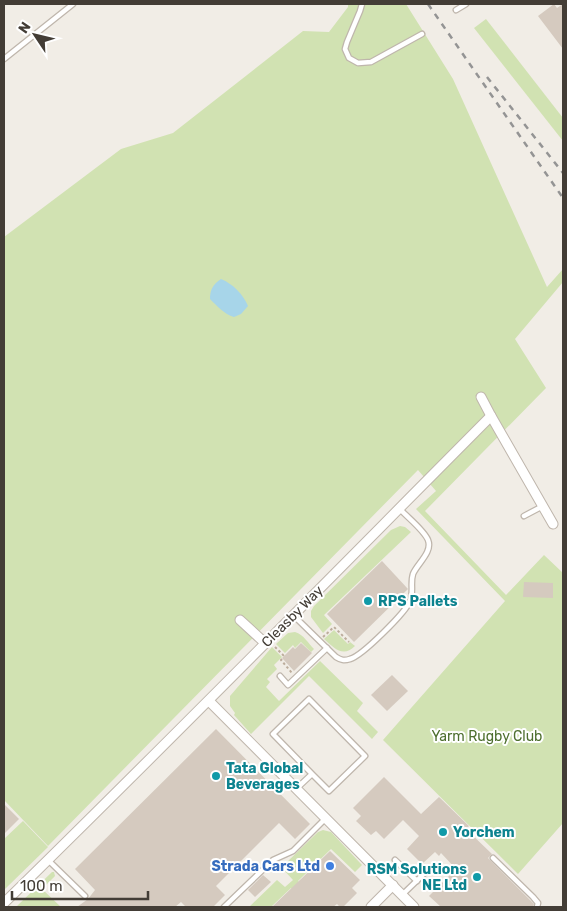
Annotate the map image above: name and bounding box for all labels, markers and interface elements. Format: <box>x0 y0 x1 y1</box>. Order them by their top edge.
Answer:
north arrow <box>10 10 60 60</box>
text: N <box>15 19 35 37</box>
street label: Cleasby Way <box>258 582 327 651</box>
place label: RPS Pallets <box>378 593 458 610</box>
marker: RPS Pallets <box>362 595 374 607</box>
park label: Yarm Rugby Club <box>432 728 542 745</box>
place label: Tata Global Beverages <box>226 760 303 793</box>
marker: Tata Global Beverages <box>210 770 222 782</box>
place label: Yorchem <box>453 824 515 841</box>
marker: Yorchem <box>437 826 449 838</box>
place label: Strada Cars Ltd <box>211 858 320 875</box>
marker: Strada Cars Ltd <box>324 860 336 872</box>
place label: RSM Solutions NE Ltd <box>367 861 467 894</box>
scale bar <box>12 868 149 900</box>
marker: RSM Solutions NE Ltd <box>471 871 483 883</box>
text: 100 m <box>20 877 62 895</box>

